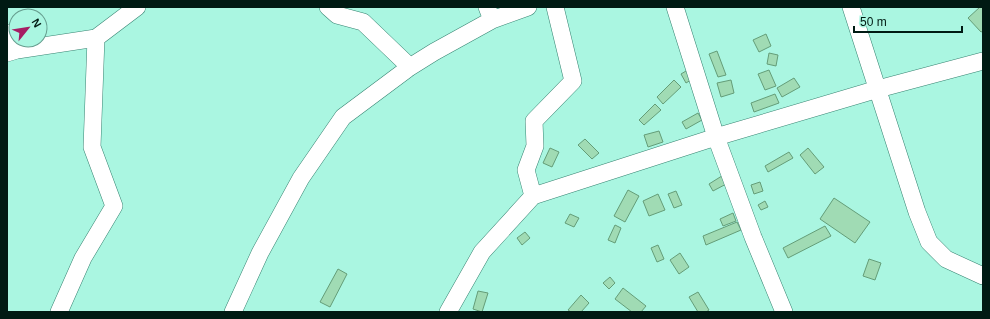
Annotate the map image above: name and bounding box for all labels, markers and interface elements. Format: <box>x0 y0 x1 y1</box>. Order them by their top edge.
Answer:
north arrow <box>8 8 48 48</box>
scale bar <box>854 8 962 34</box>
text: 50 m <box>860 15 887 29</box>
text: N <box>29 17 44 29</box>

